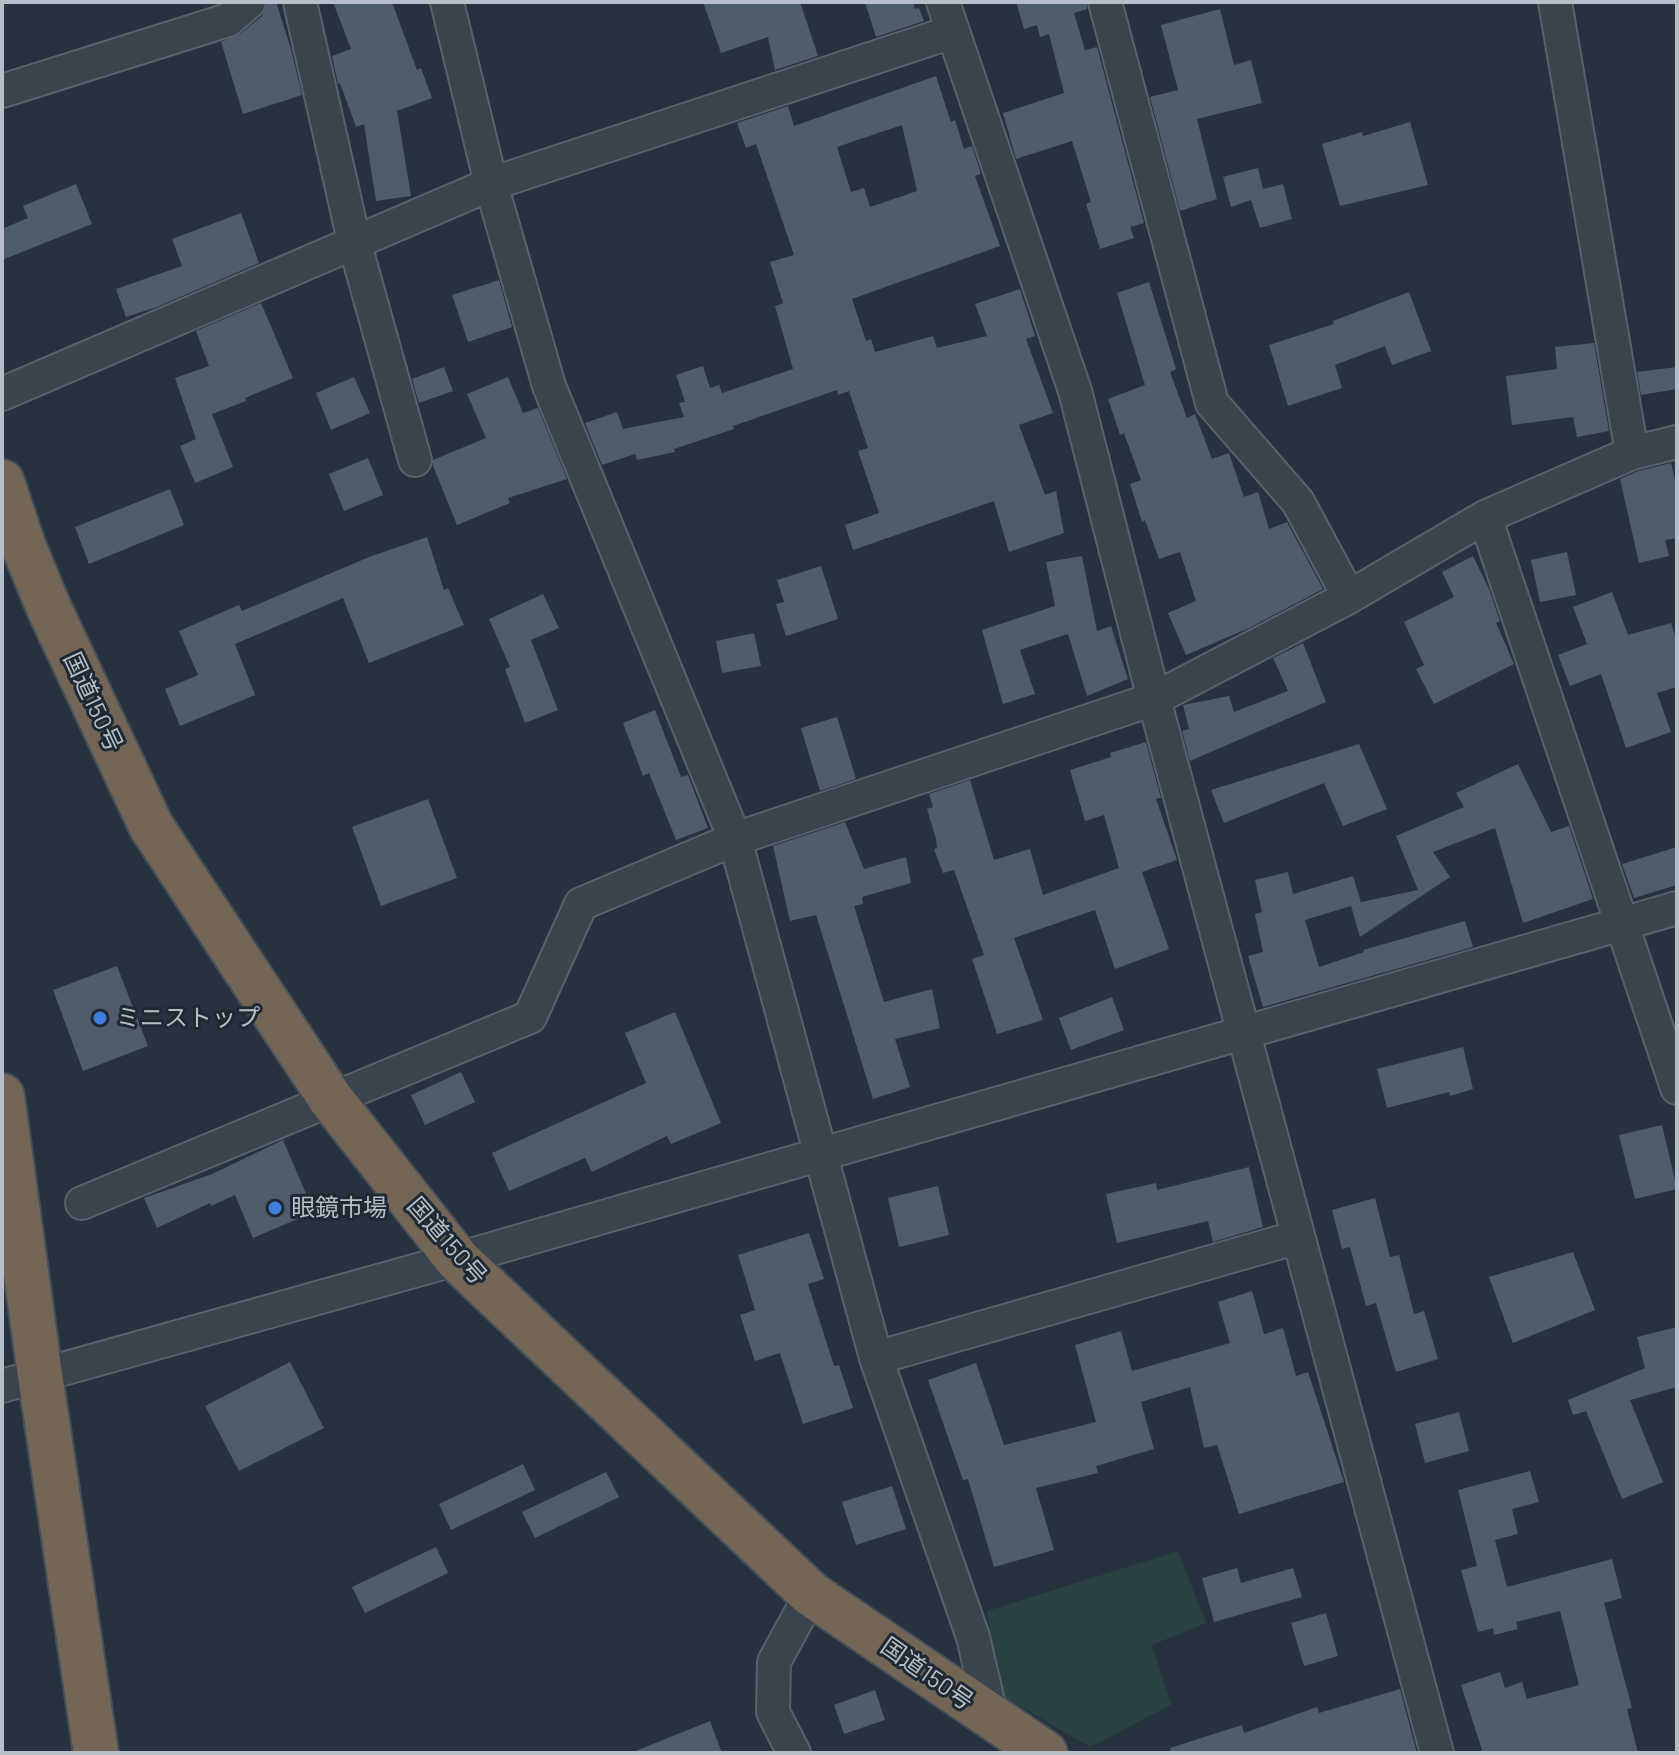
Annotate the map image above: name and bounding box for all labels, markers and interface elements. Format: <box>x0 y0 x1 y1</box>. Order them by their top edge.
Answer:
street label: 国道150号 <box>57 648 129 756</box>
place label: ミニストップ <box>116 1004 260 1032</box>
marker: ミニストップ <box>91 1009 109 1027</box>
street label: 国道150号 <box>401 1191 493 1291</box>
place label: 眼鏡市場 <box>291 1194 387 1222</box>
marker: 眼鏡市場 <box>266 1199 284 1217</box>
street label: 国道150号 <box>875 1632 979 1716</box>

